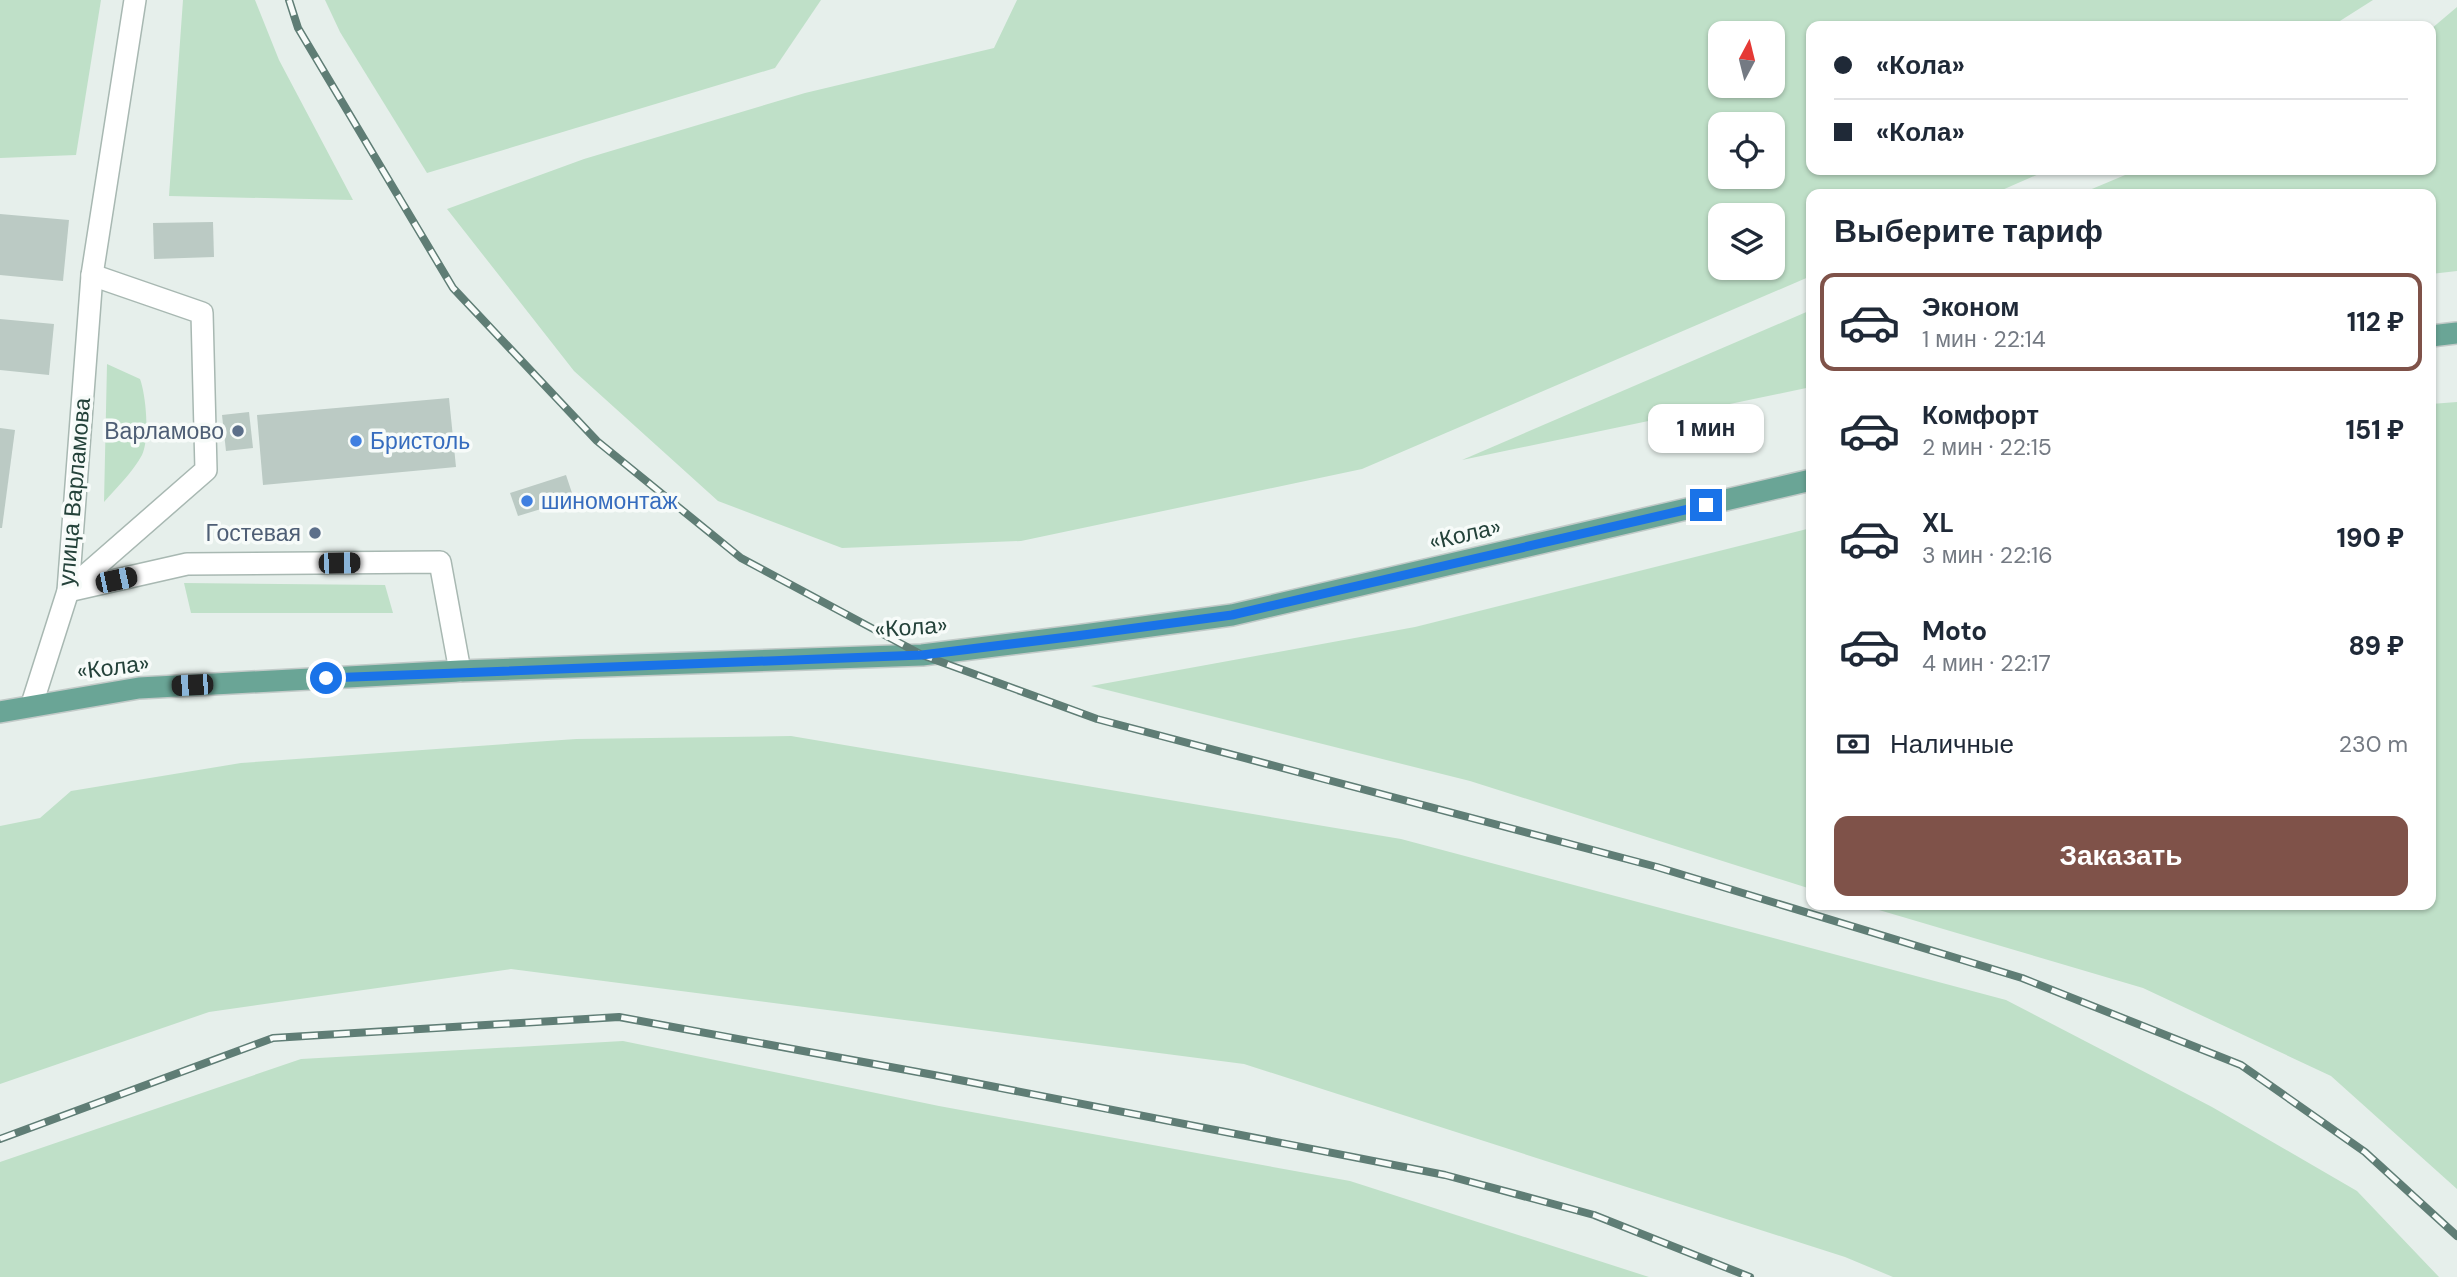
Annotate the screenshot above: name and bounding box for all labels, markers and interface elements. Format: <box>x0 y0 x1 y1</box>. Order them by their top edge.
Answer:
north arrow <box>1708 21 1785 98</box>
map controls <box>1708 21 1785 280</box>
text: «Кола» <box>1876 48 1965 82</box>
button: locate <box>1708 112 1785 189</box>
text: «Кола» <box>1876 115 1965 149</box>
button: layers <box>1708 203 1785 280</box>
text: Выберите тариф <box>1834 210 2103 252</box>
text: Эконом <box>1922 290 2020 324</box>
icon: car <box>1838 291 1901 354</box>
text: 112 ₽ <box>2347 305 2404 339</box>
text: 1 мин · 22:14 <box>1922 324 2046 354</box>
street label: улица Варламова <box>51 396 97 587</box>
text: Комфорт <box>1922 398 2039 432</box>
icon: car <box>1838 399 1901 462</box>
callout: 1 мин <box>1648 404 1764 452</box>
text: 1 мин <box>1677 413 1735 443</box>
text: 151 ₽ <box>2345 413 2404 447</box>
place label: Варламово <box>104 416 224 446</box>
marker: Варламово <box>230 423 246 439</box>
place label: Бристоль <box>370 426 470 456</box>
text: 2 мин · 22:15 <box>1922 432 2052 462</box>
marker: Бристоль <box>348 433 364 449</box>
place label: шиномонтаж <box>541 486 678 516</box>
route end <box>1690 489 1722 521</box>
marker: шиномонтаж <box>519 493 535 509</box>
text: XL <box>1922 506 1954 540</box>
icon: car <box>1838 507 1901 570</box>
street label: «Кола» <box>1426 511 1504 557</box>
place label: Гостевая <box>206 518 301 548</box>
text: 190 ₽ <box>2336 521 2404 555</box>
marker: Гостевая <box>307 525 323 541</box>
text: 3 мин · 22:16 <box>1922 540 2053 570</box>
car <box>318 552 361 574</box>
car <box>94 565 139 595</box>
street label: «Кола» <box>874 610 948 644</box>
text: Moto <box>1922 614 1987 648</box>
icon: car <box>1838 615 1901 678</box>
text: 89 ₽ <box>2348 629 2404 663</box>
street label: «Кола» <box>75 648 151 686</box>
text: 4 мин · 22:17 <box>1922 648 2051 678</box>
route start <box>310 662 342 694</box>
car <box>171 673 214 697</box>
icon: cash <box>1834 725 1872 763</box>
text: Наличные <box>1890 727 2014 761</box>
text: 230 m <box>2339 729 2408 759</box>
button: Заказать <box>1834 816 2408 896</box>

